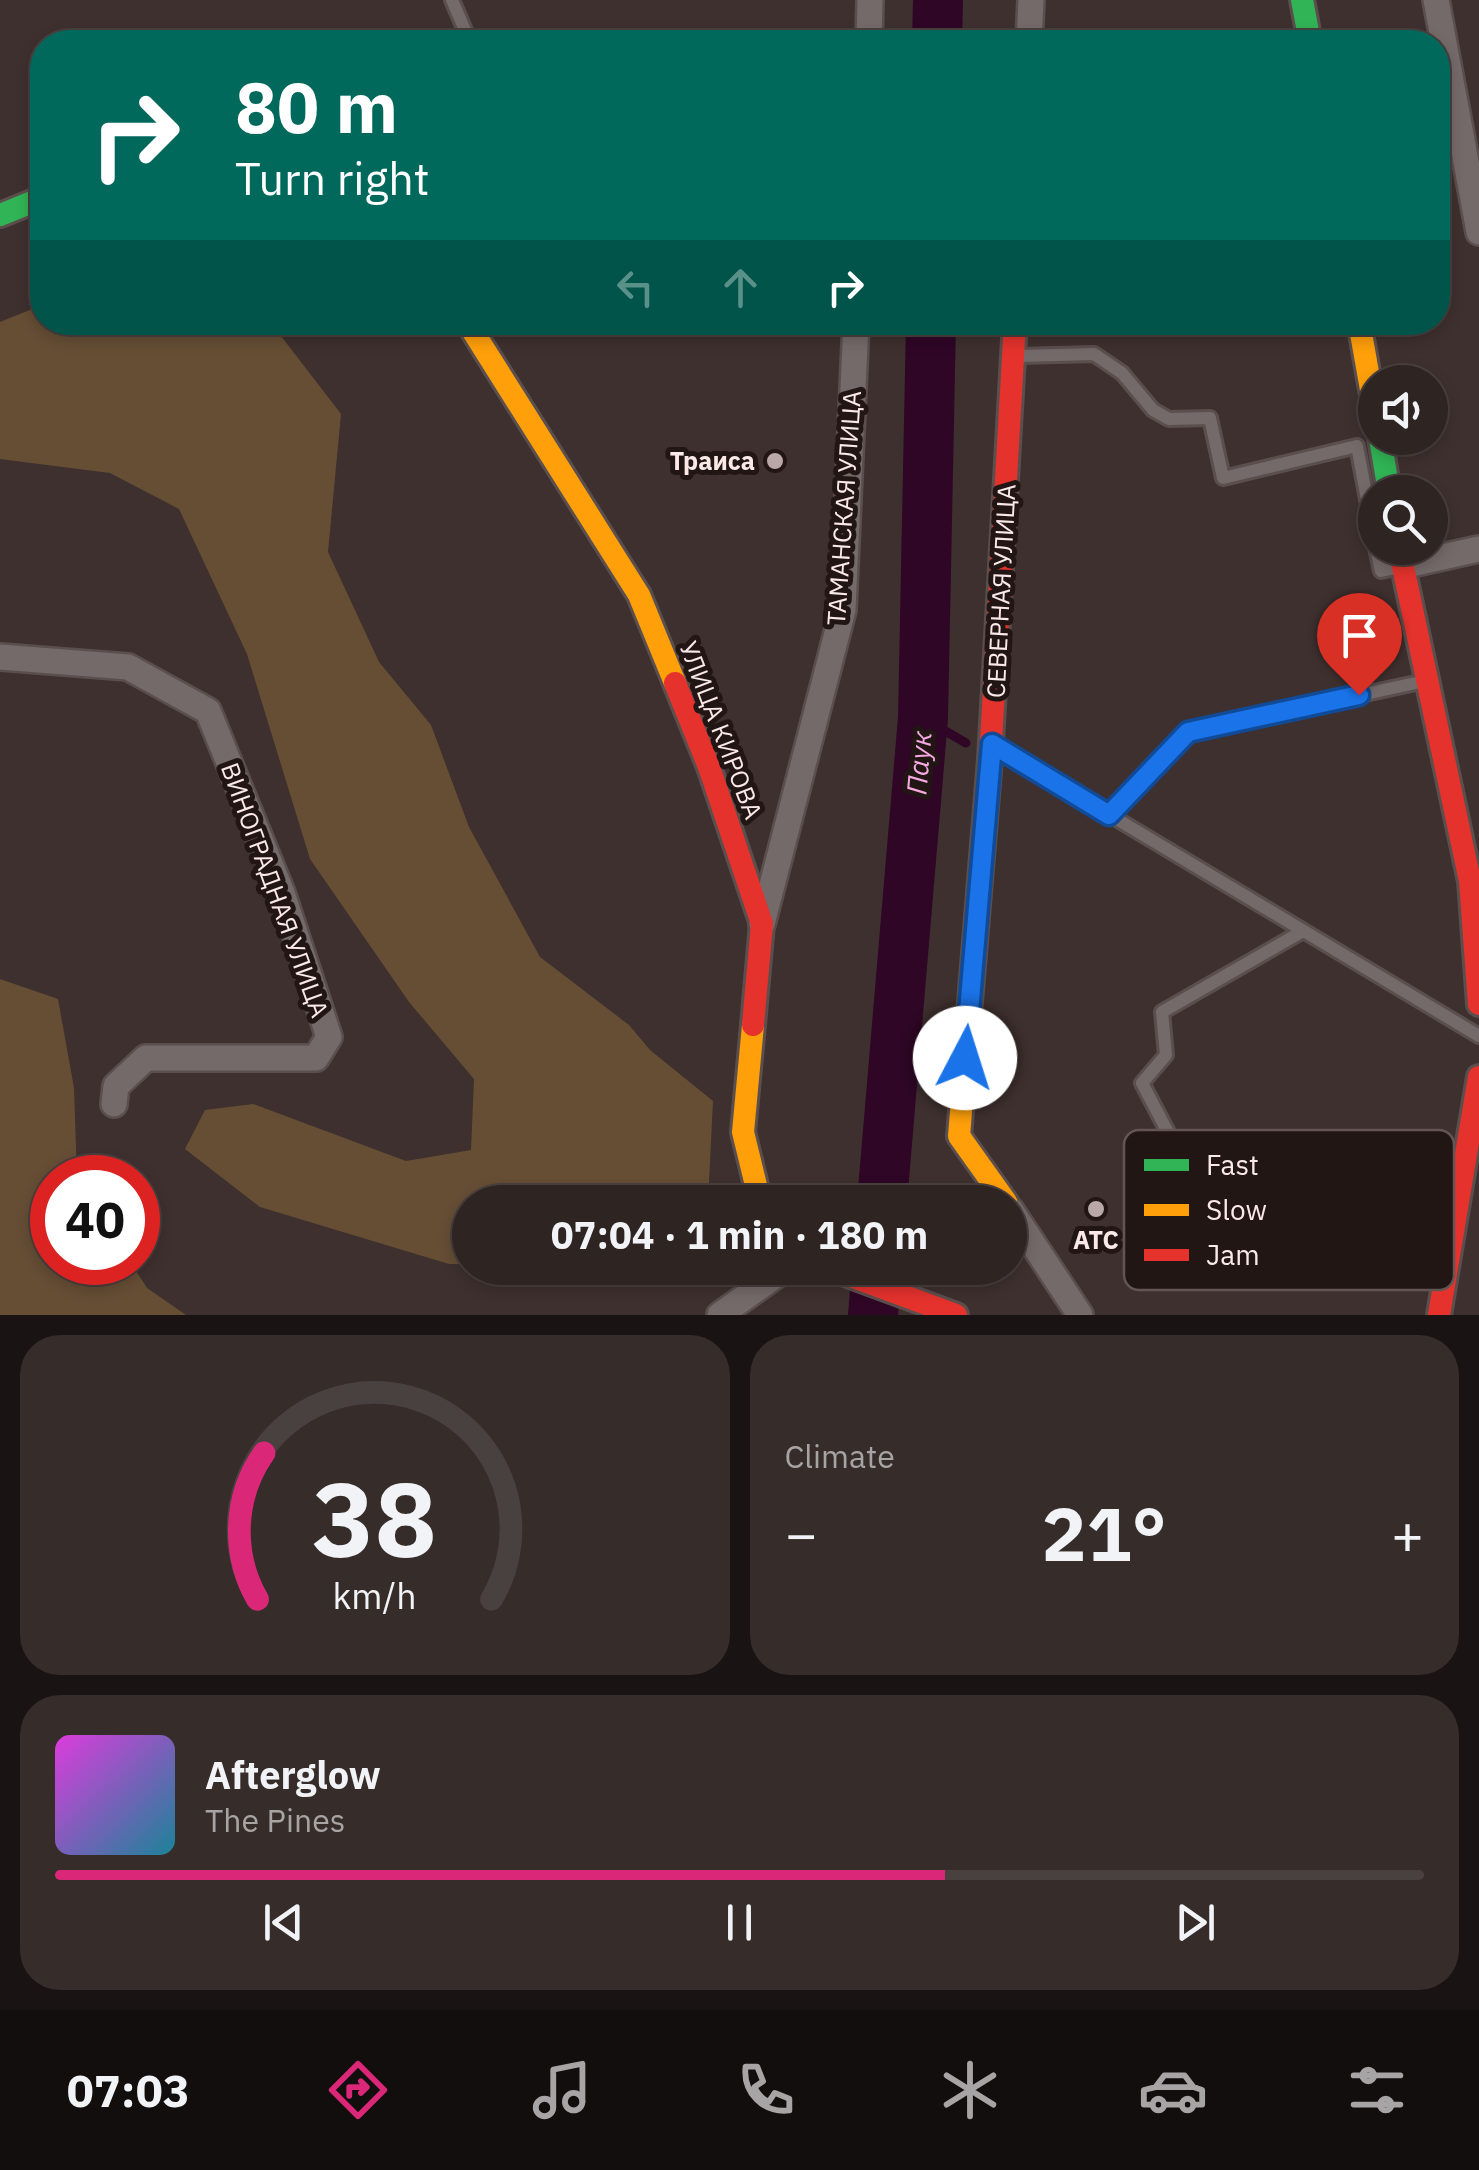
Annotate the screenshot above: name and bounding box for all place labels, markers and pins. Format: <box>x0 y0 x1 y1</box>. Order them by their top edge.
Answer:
place label: Траиса <box>670 444 755 477</box>
marker: Траиса <box>764 450 786 472</box>
pin <box>1317 593 1402 696</box>
marker: АТС <box>1085 1198 1107 1220</box>
place label: АТС <box>1073 1223 1119 1256</box>

